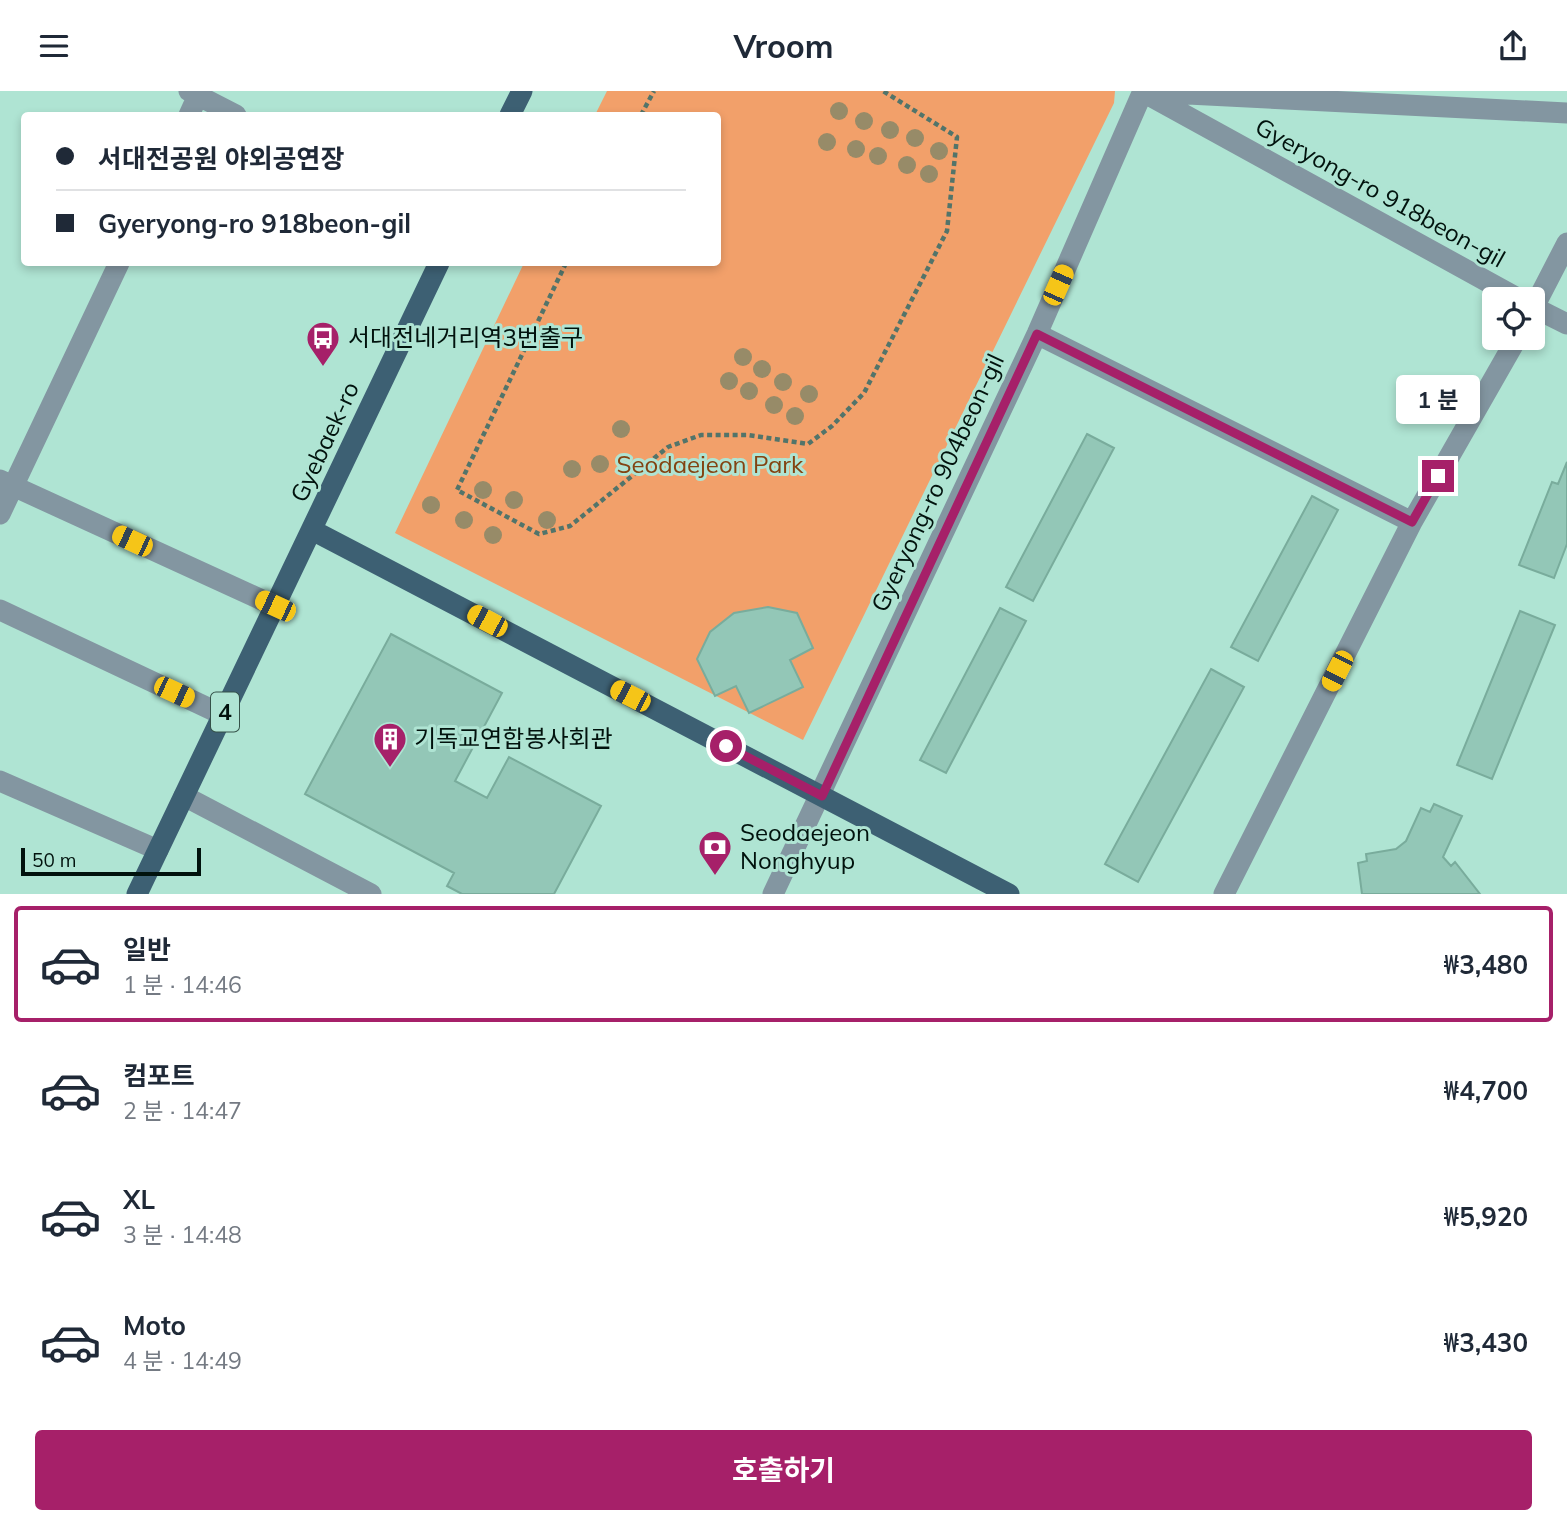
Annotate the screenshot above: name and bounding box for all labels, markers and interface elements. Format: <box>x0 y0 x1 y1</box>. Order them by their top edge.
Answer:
text: Vroom <box>733 26 834 66</box>
icon: menu <box>35 27 73 65</box>
icon: share <box>1494 27 1532 65</box>
street label: Gyeryong-ro 918beon-gil <box>1250 111 1511 273</box>
text: 서대전공원 야외공연장 <box>98 142 344 175</box>
text: Gyeryong-ro 918beon-gil <box>98 207 411 240</box>
car <box>1040 262 1077 308</box>
map controls <box>1482 287 1545 350</box>
button: locate <box>1482 287 1545 350</box>
bus stop icon: 서대전네거리역3번출구 <box>304 319 342 368</box>
place label: 서대전네거리역3번출구 <box>348 322 583 352</box>
street label: Gyeryong-ro 904beon-gil <box>864 349 1010 616</box>
callout: 1 분 <box>1396 375 1480 423</box>
street label: Gyebaek-ro <box>283 377 365 506</box>
text: 1 분 <box>1417 385 1459 414</box>
park label: Seodaejeon Park <box>617 449 804 479</box>
route end <box>1422 460 1454 492</box>
car <box>109 523 156 559</box>
car <box>252 588 299 624</box>
car <box>464 602 511 640</box>
car <box>1319 648 1356 694</box>
car <box>151 674 198 710</box>
car <box>607 677 654 715</box>
road number: 4 <box>211 692 239 731</box>
building icon: 기독교연합봉사회관 <box>371 720 409 769</box>
place label: 기독교연합봉사회관 <box>414 723 613 753</box>
route start <box>710 730 742 762</box>
place label: Seodaejeon Nonghyup <box>740 817 870 875</box>
bank icon: Seodaejeon Nonghyup <box>696 828 734 877</box>
scale bar <box>21 845 201 877</box>
text: 50 m <box>32 848 76 872</box>
icon: car <box>39 933 102 996</box>
text: 일반 <box>123 933 171 966</box>
text: ₩3,480 <box>1444 948 1528 981</box>
text: 1 분 · 14:46 <box>123 970 242 999</box>
icon: car <box>39 1059 102 1122</box>
text: 컴포트 <box>123 1059 195 1092</box>
text: ₩4,700 <box>1444 1074 1528 1107</box>
text: 2 분 · 14:47 <box>123 1096 242 1125</box>
text: XL <box>123 1183 155 1216</box>
icon: car <box>39 1185 102 1248</box>
text: ₩5,920 <box>1444 1200 1528 1233</box>
text: 3 분 · 14:48 <box>123 1220 242 1249</box>
text: Moto <box>123 1309 186 1342</box>
icon: car <box>39 1311 102 1374</box>
text: ₩3,430 <box>1444 1326 1528 1359</box>
text: 4 분 · 14:49 <box>123 1346 242 1375</box>
button: 호출하기 <box>35 1430 1532 1510</box>

